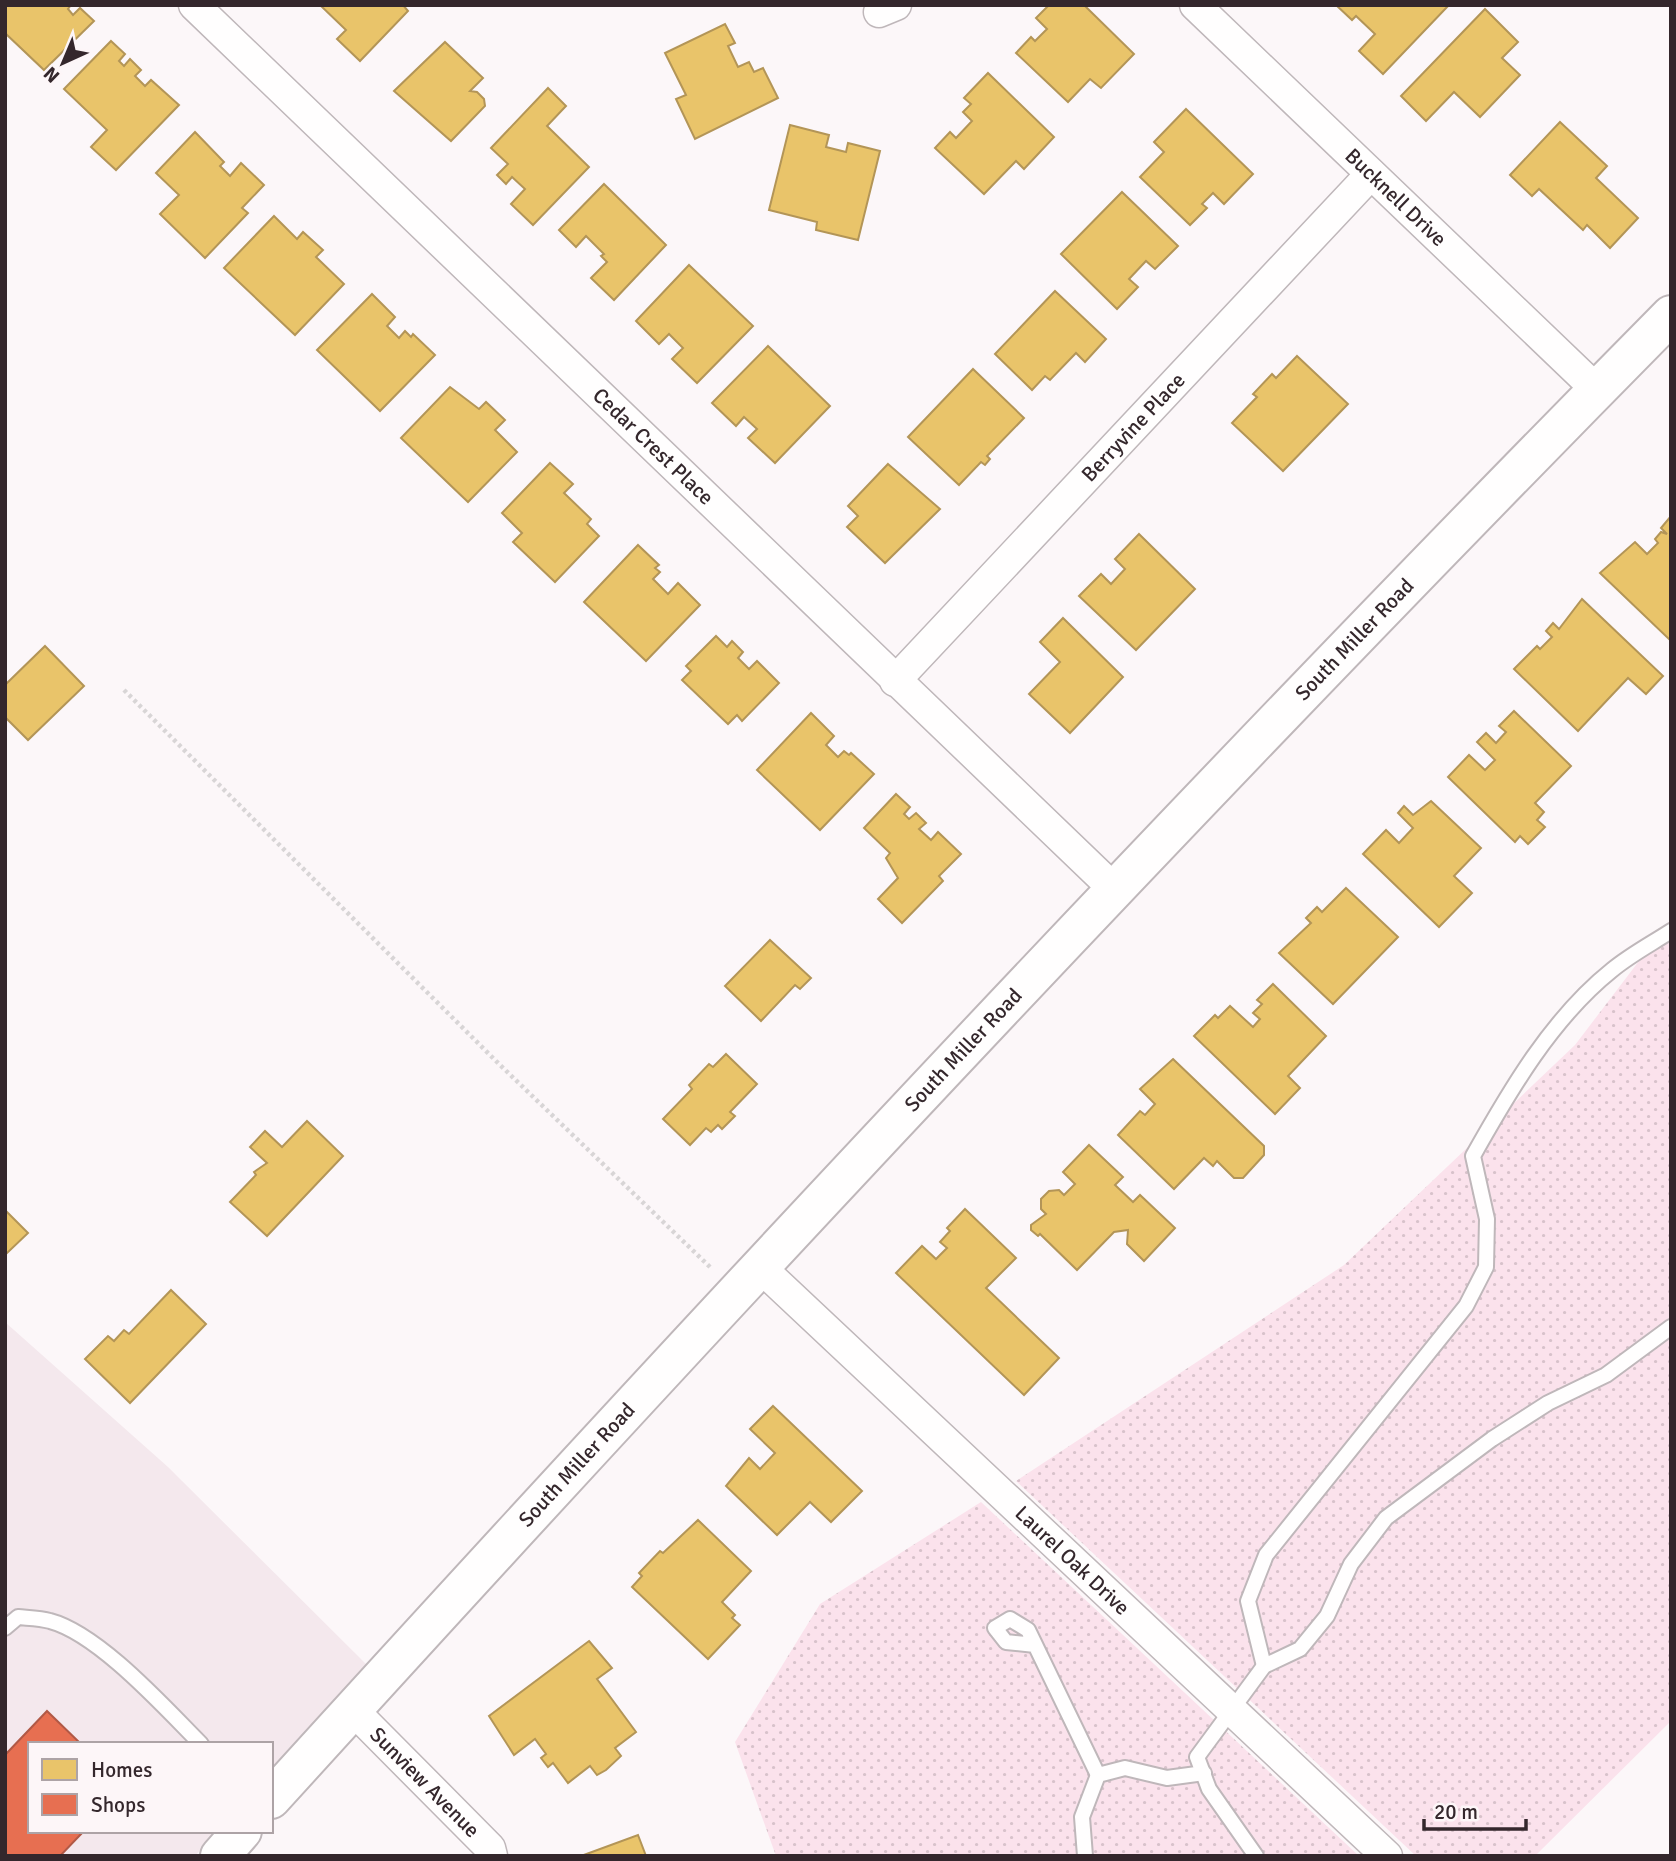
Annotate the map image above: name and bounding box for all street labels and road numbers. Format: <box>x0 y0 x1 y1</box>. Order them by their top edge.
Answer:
street label: Bucknell Drive <box>1340 143 1452 252</box>
street label: Berryvine Place <box>1076 367 1190 487</box>
street label: Cedar Crest Place <box>587 382 719 510</box>
street label: South Miller Road <box>1289 573 1419 706</box>
street label: South Miller Road <box>899 983 1027 1117</box>
street label: South Miller Road <box>513 1397 641 1532</box>
street label: Laurel Oak Drive <box>1010 1500 1135 1621</box>
street label: Sunview Avenue <box>365 1722 485 1843</box>

